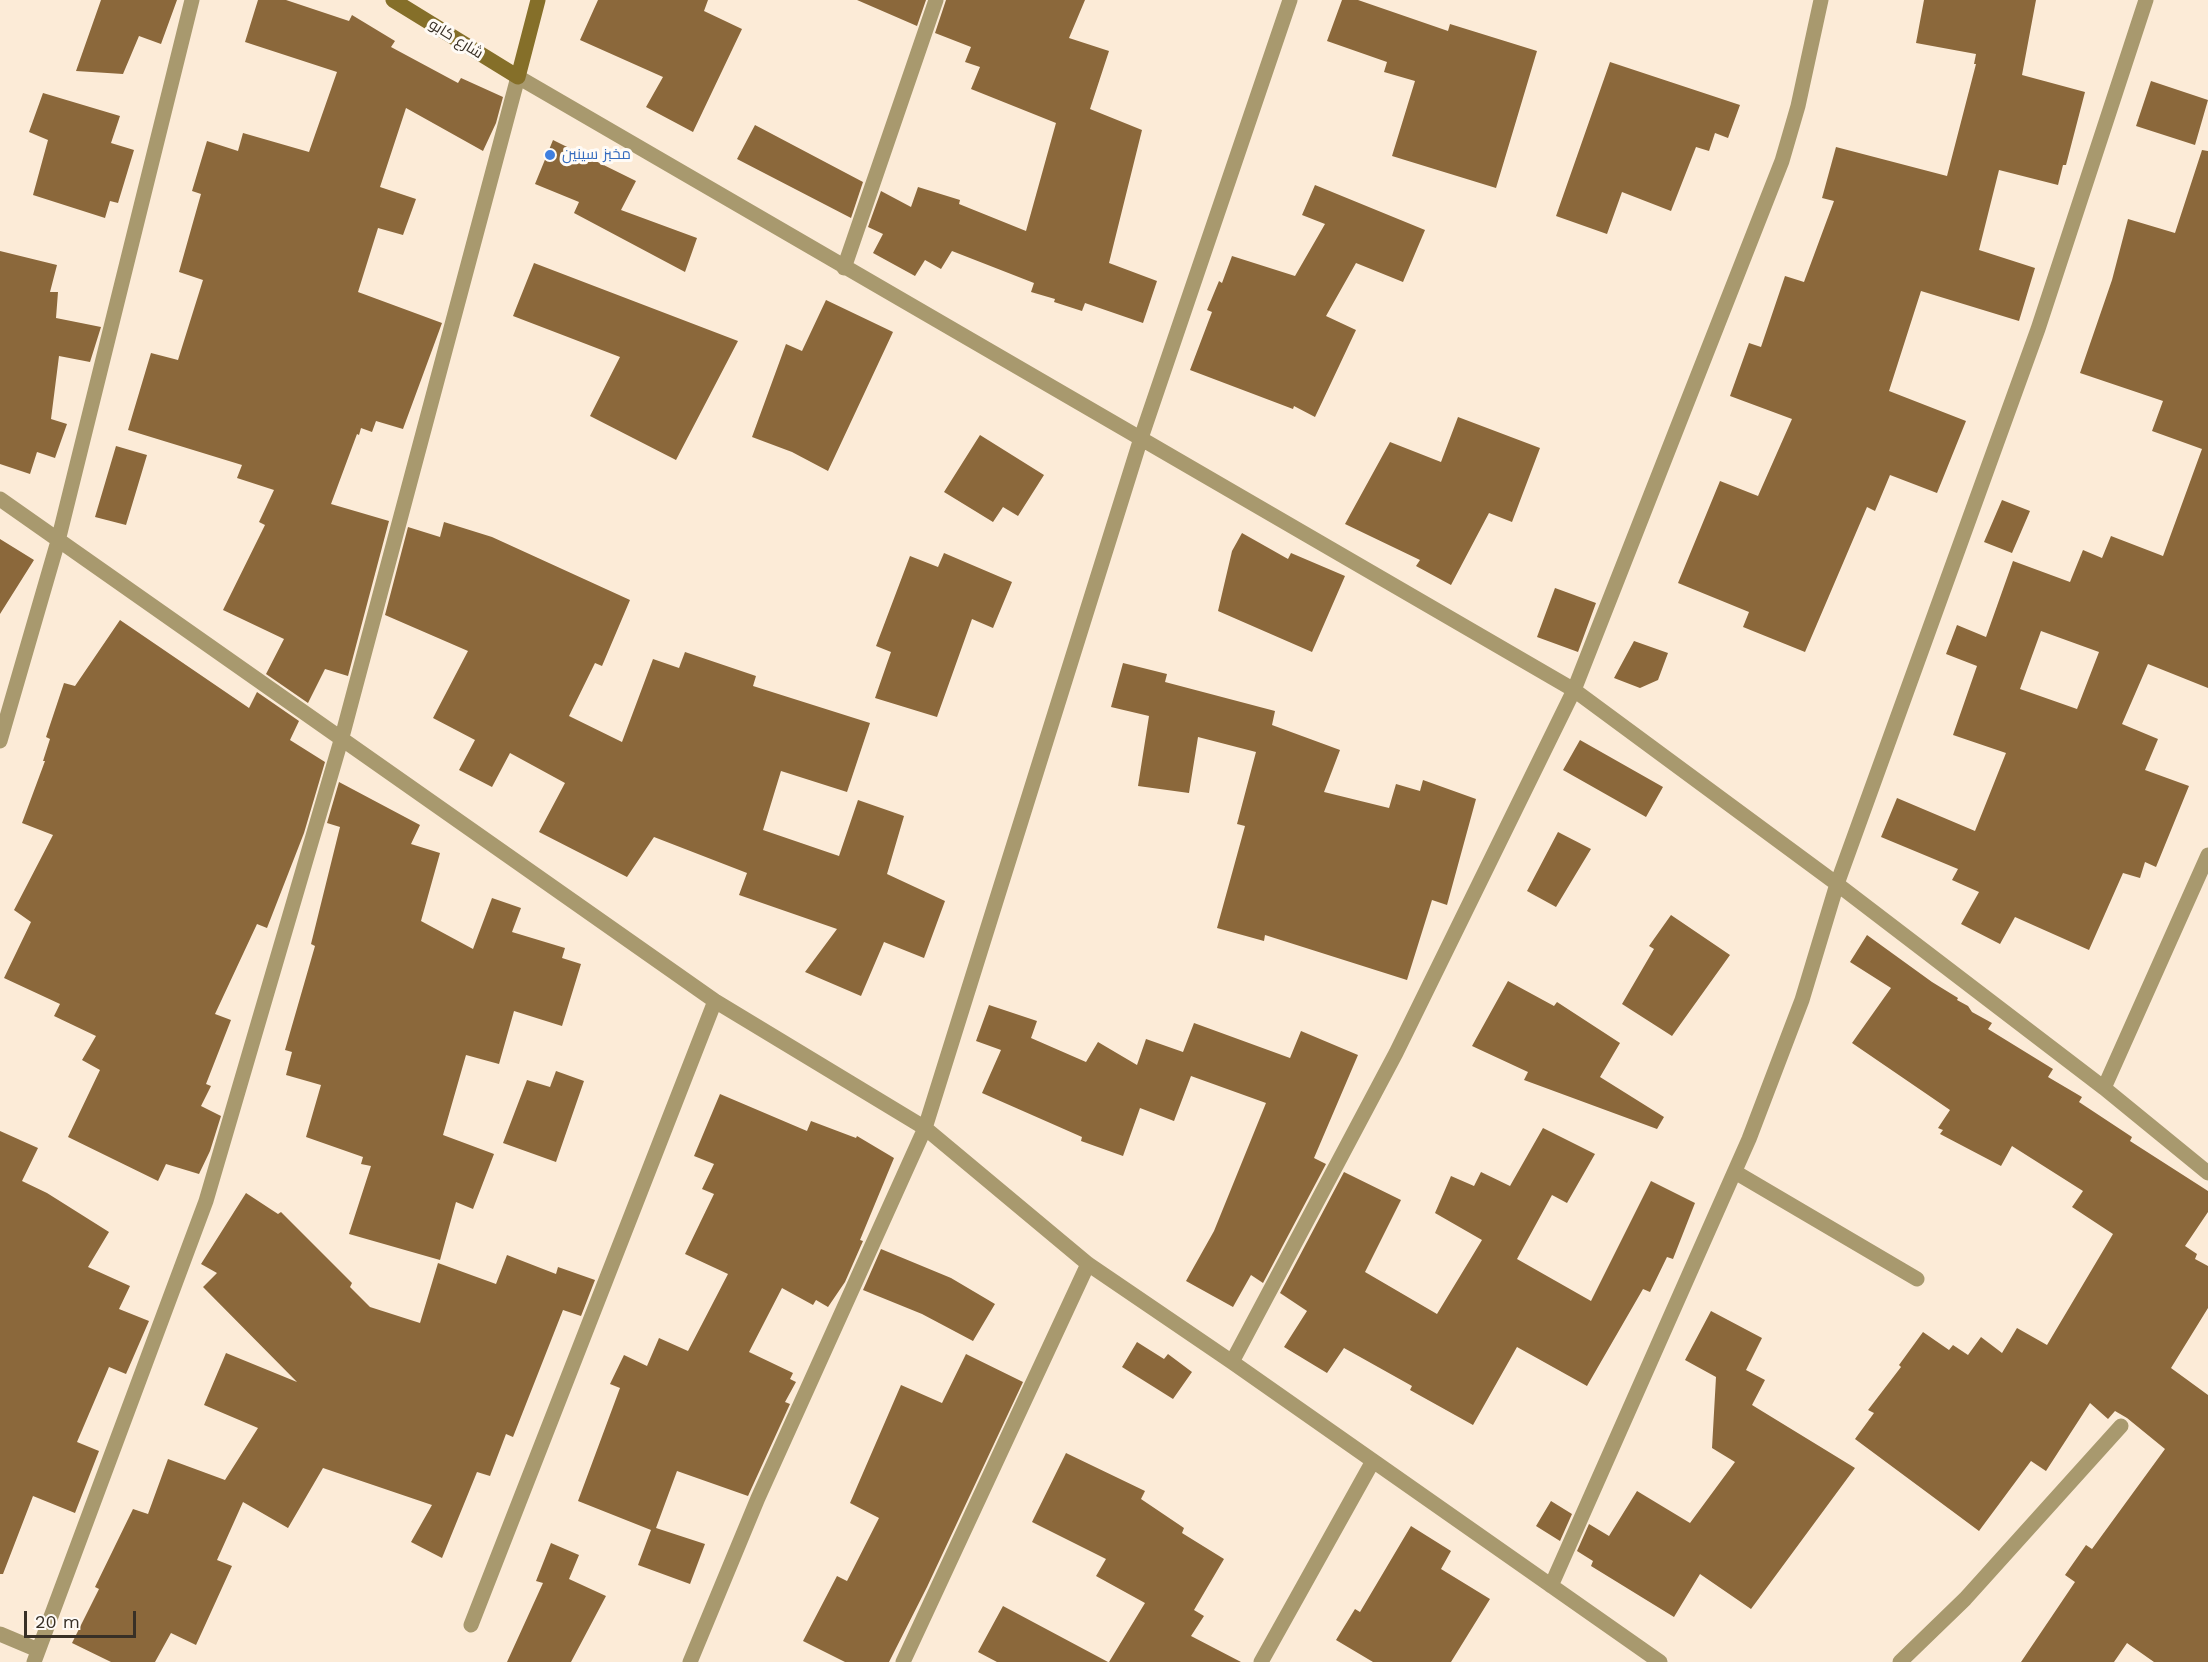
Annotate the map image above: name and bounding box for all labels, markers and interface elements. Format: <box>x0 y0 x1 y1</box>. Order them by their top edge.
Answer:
street label: شارع كابو <box>426 15 486 63</box>
place label: مخبز سينين <box>562 146 631 164</box>
marker: مخبز سينين <box>543 148 557 162</box>
scale bar <box>27 1599 140 1637</box>
text: 20 m <box>35 1611 80 1632</box>

